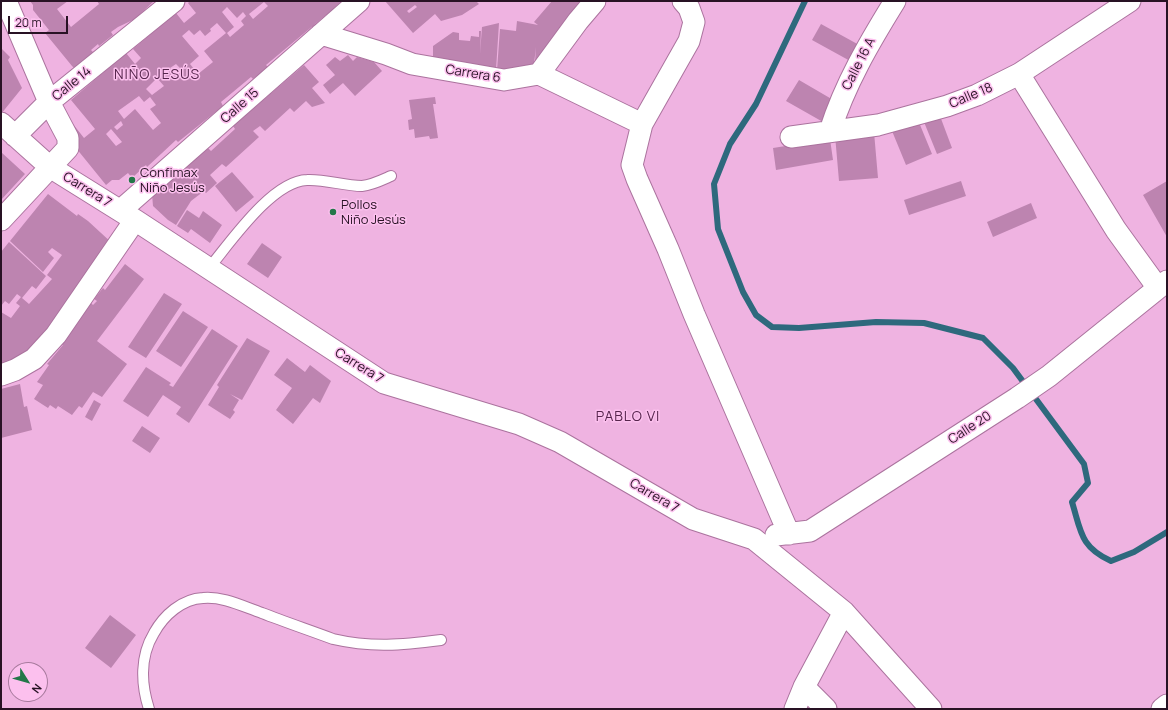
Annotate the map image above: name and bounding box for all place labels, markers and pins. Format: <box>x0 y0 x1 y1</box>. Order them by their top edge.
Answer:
place label: Confimax Niño Jesús <box>140 165 205 196</box>
marker: Confimax Niño Jesús <box>127 175 137 185</box>
place label: Pollos Niño Jesús <box>341 197 406 228</box>
marker: Pollos Niño Jesús <box>328 207 338 217</box>

